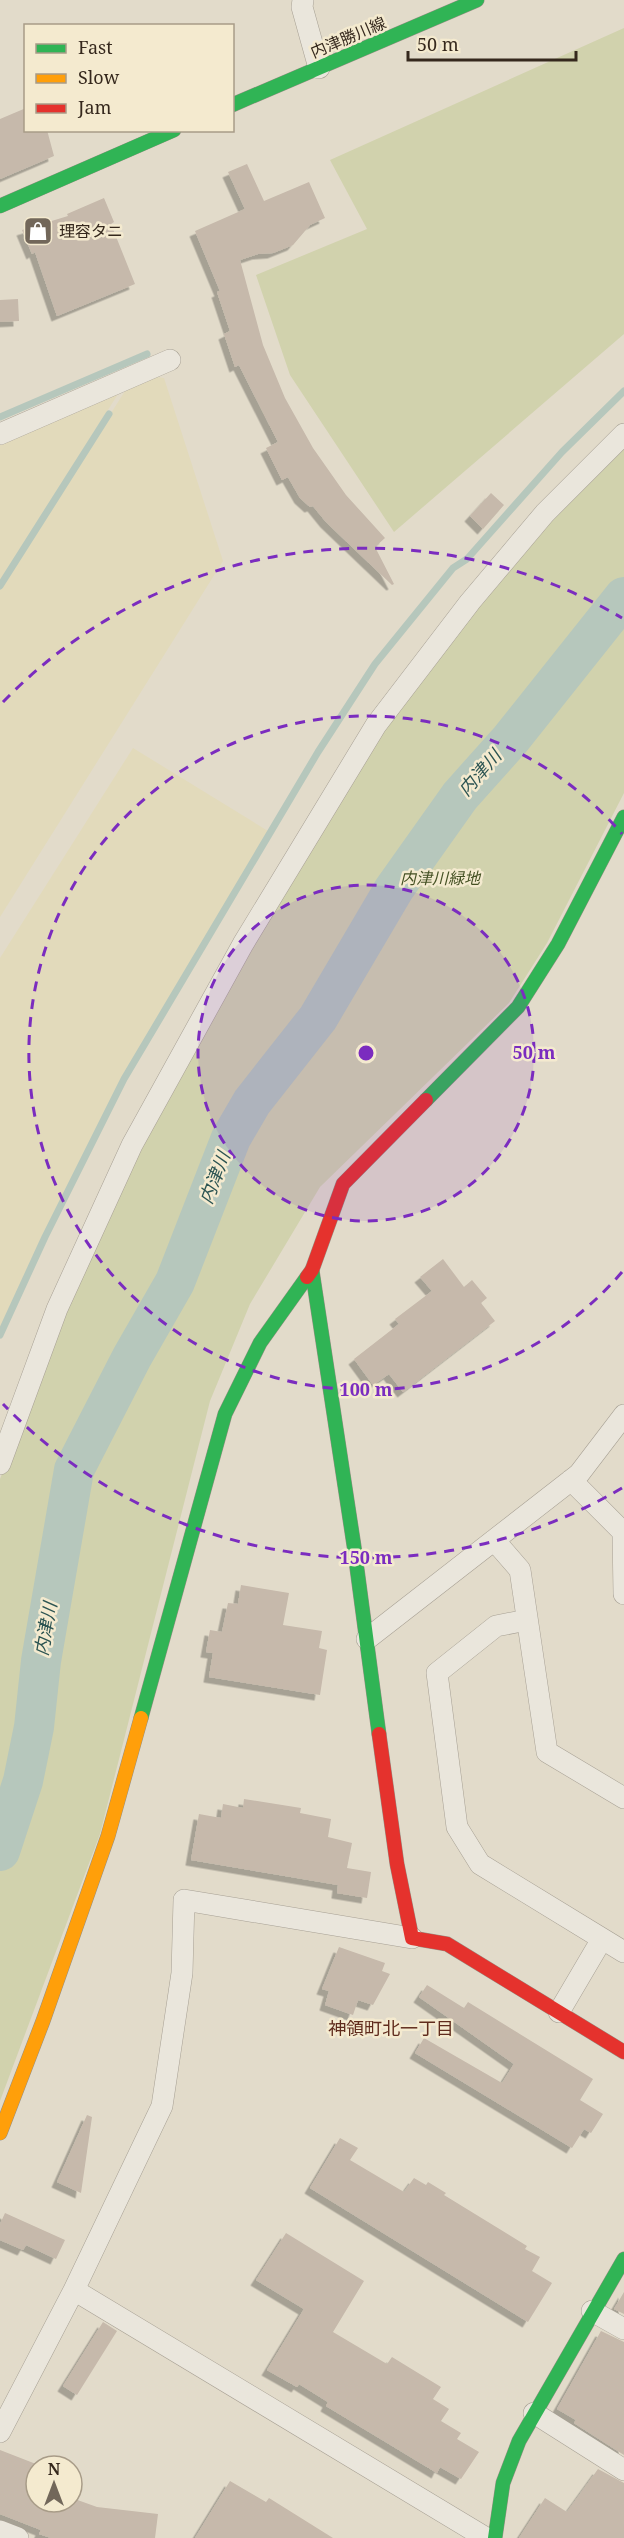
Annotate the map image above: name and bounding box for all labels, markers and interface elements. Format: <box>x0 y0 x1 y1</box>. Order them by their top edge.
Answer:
street label: 内津勝川線 <box>307 11 389 63</box>
legend <box>24 24 234 132</box>
scale bar <box>408 24 576 62</box>
text: 50 m <box>417 32 459 56</box>
text: Fast <box>78 35 113 59</box>
text: Slow <box>78 65 120 89</box>
text: Jam <box>77 95 112 119</box>
shop icon: 理容タニ <box>22 215 54 247</box>
place label: 理容タニ <box>59 220 123 242</box>
water label: 内津川 <box>452 743 507 801</box>
park label: 内津川緑地 <box>400 867 482 889</box>
text: 50 m <box>513 1040 556 1064</box>
centre of rings <box>356 1043 376 1063</box>
water label: 内津川 <box>193 1146 236 1207</box>
text: 100 m <box>340 1377 393 1401</box>
text: 150 m <box>340 1545 393 1569</box>
water label: 内津川 <box>29 1598 62 1657</box>
district label: 神領町北一丁目 <box>328 2016 454 2040</box>
north arrow <box>24 2454 84 2514</box>
text: N <box>48 2458 61 2480</box>

